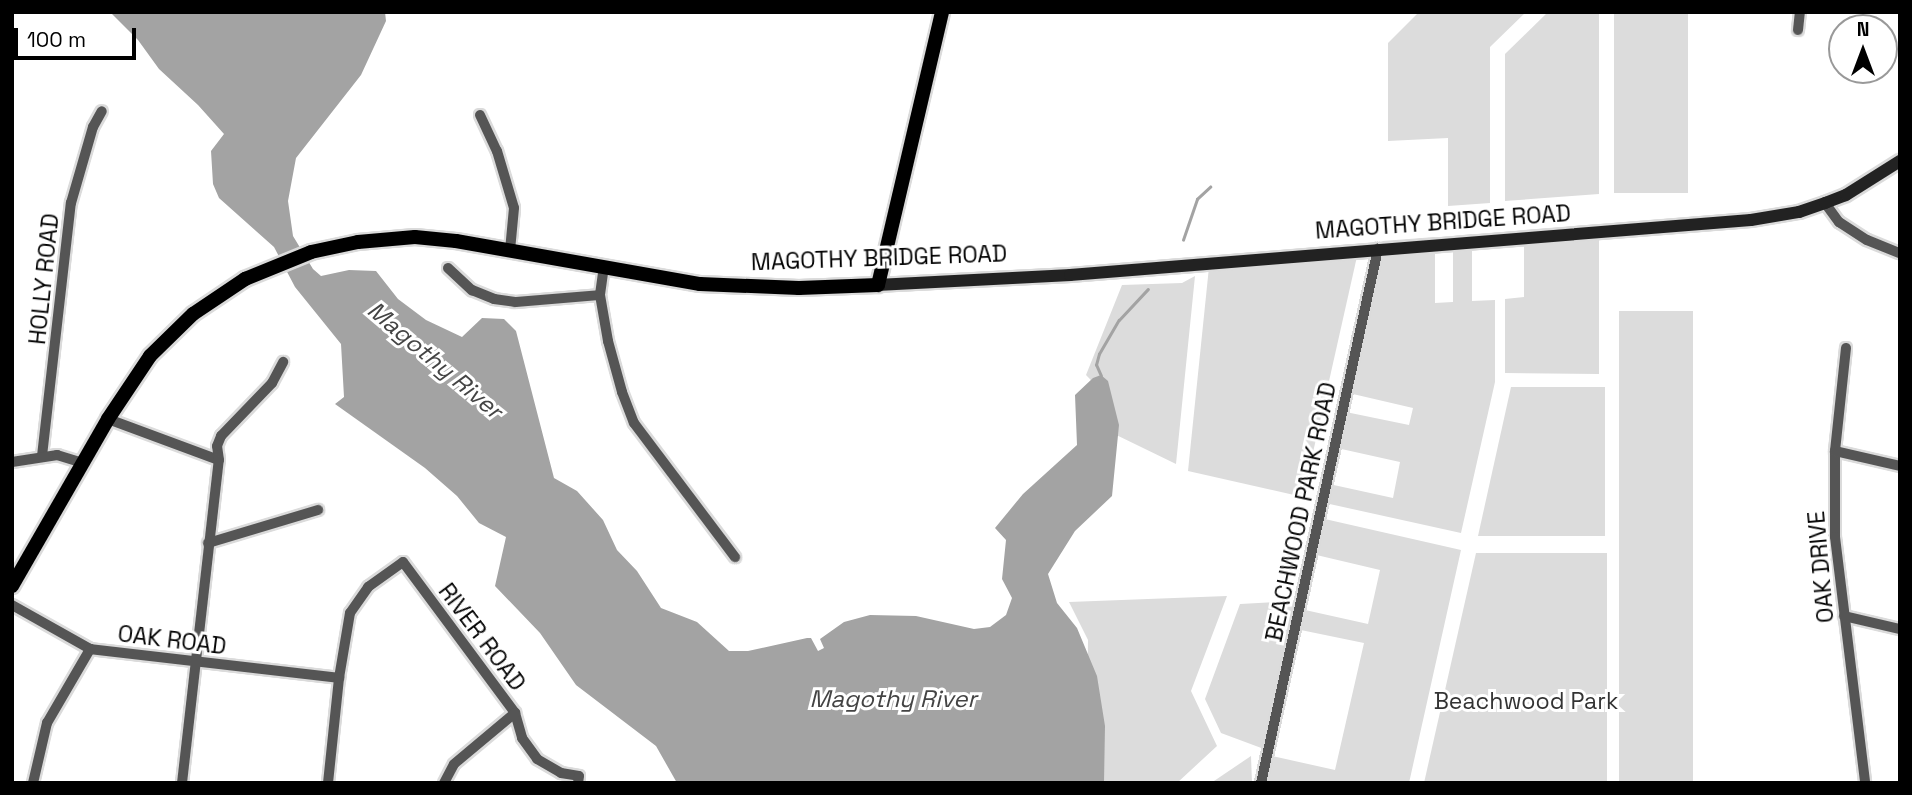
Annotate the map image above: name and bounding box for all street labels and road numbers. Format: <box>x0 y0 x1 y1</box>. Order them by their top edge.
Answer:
street label: MAGOTHY BRIDGE ROAD <box>1314 199 1572 245</box>
street label: HOLLY ROAD <box>23 212 65 346</box>
street label: MAGOTHY BRIDGE ROAD <box>750 240 1008 276</box>
street label: BEACHWOOD PARK ROAD <box>1260 380 1342 644</box>
street label: OAK DRIVE <box>1802 510 1840 624</box>
street label: RIVER ROAD <box>433 578 531 696</box>
street label: OAK ROAD <box>116 620 228 660</box>

